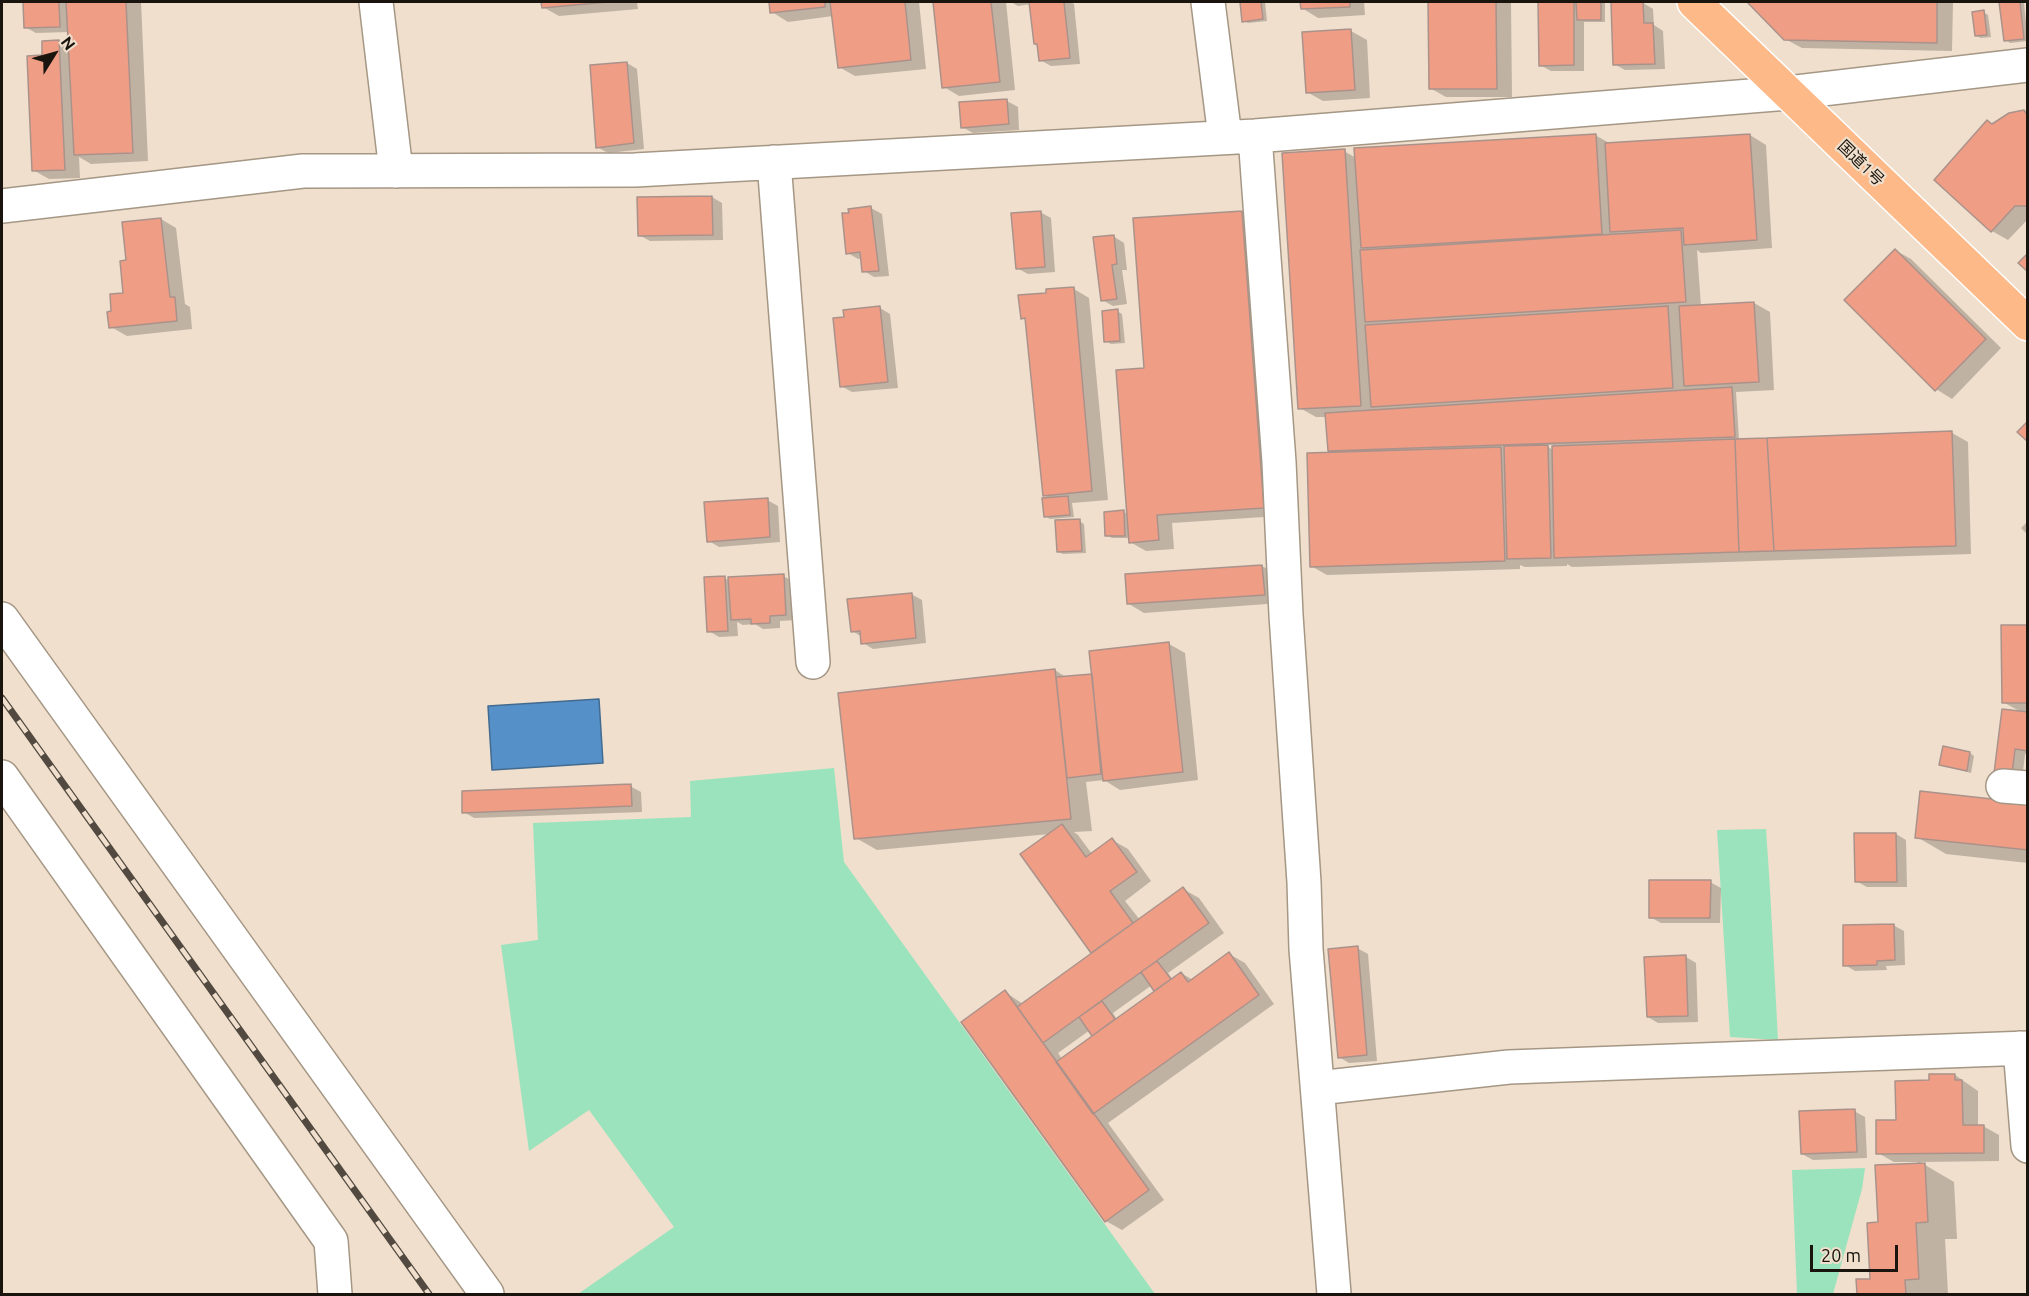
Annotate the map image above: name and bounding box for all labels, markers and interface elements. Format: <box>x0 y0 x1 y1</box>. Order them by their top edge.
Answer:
north arrow <box>24 24 84 84</box>
text: N <box>58 33 79 53</box>
street label: 国道1号 <box>1834 136 1888 190</box>
scale bar <box>1813 1233 1902 1271</box>
text: 20 m <box>1821 1245 1861 1265</box>

